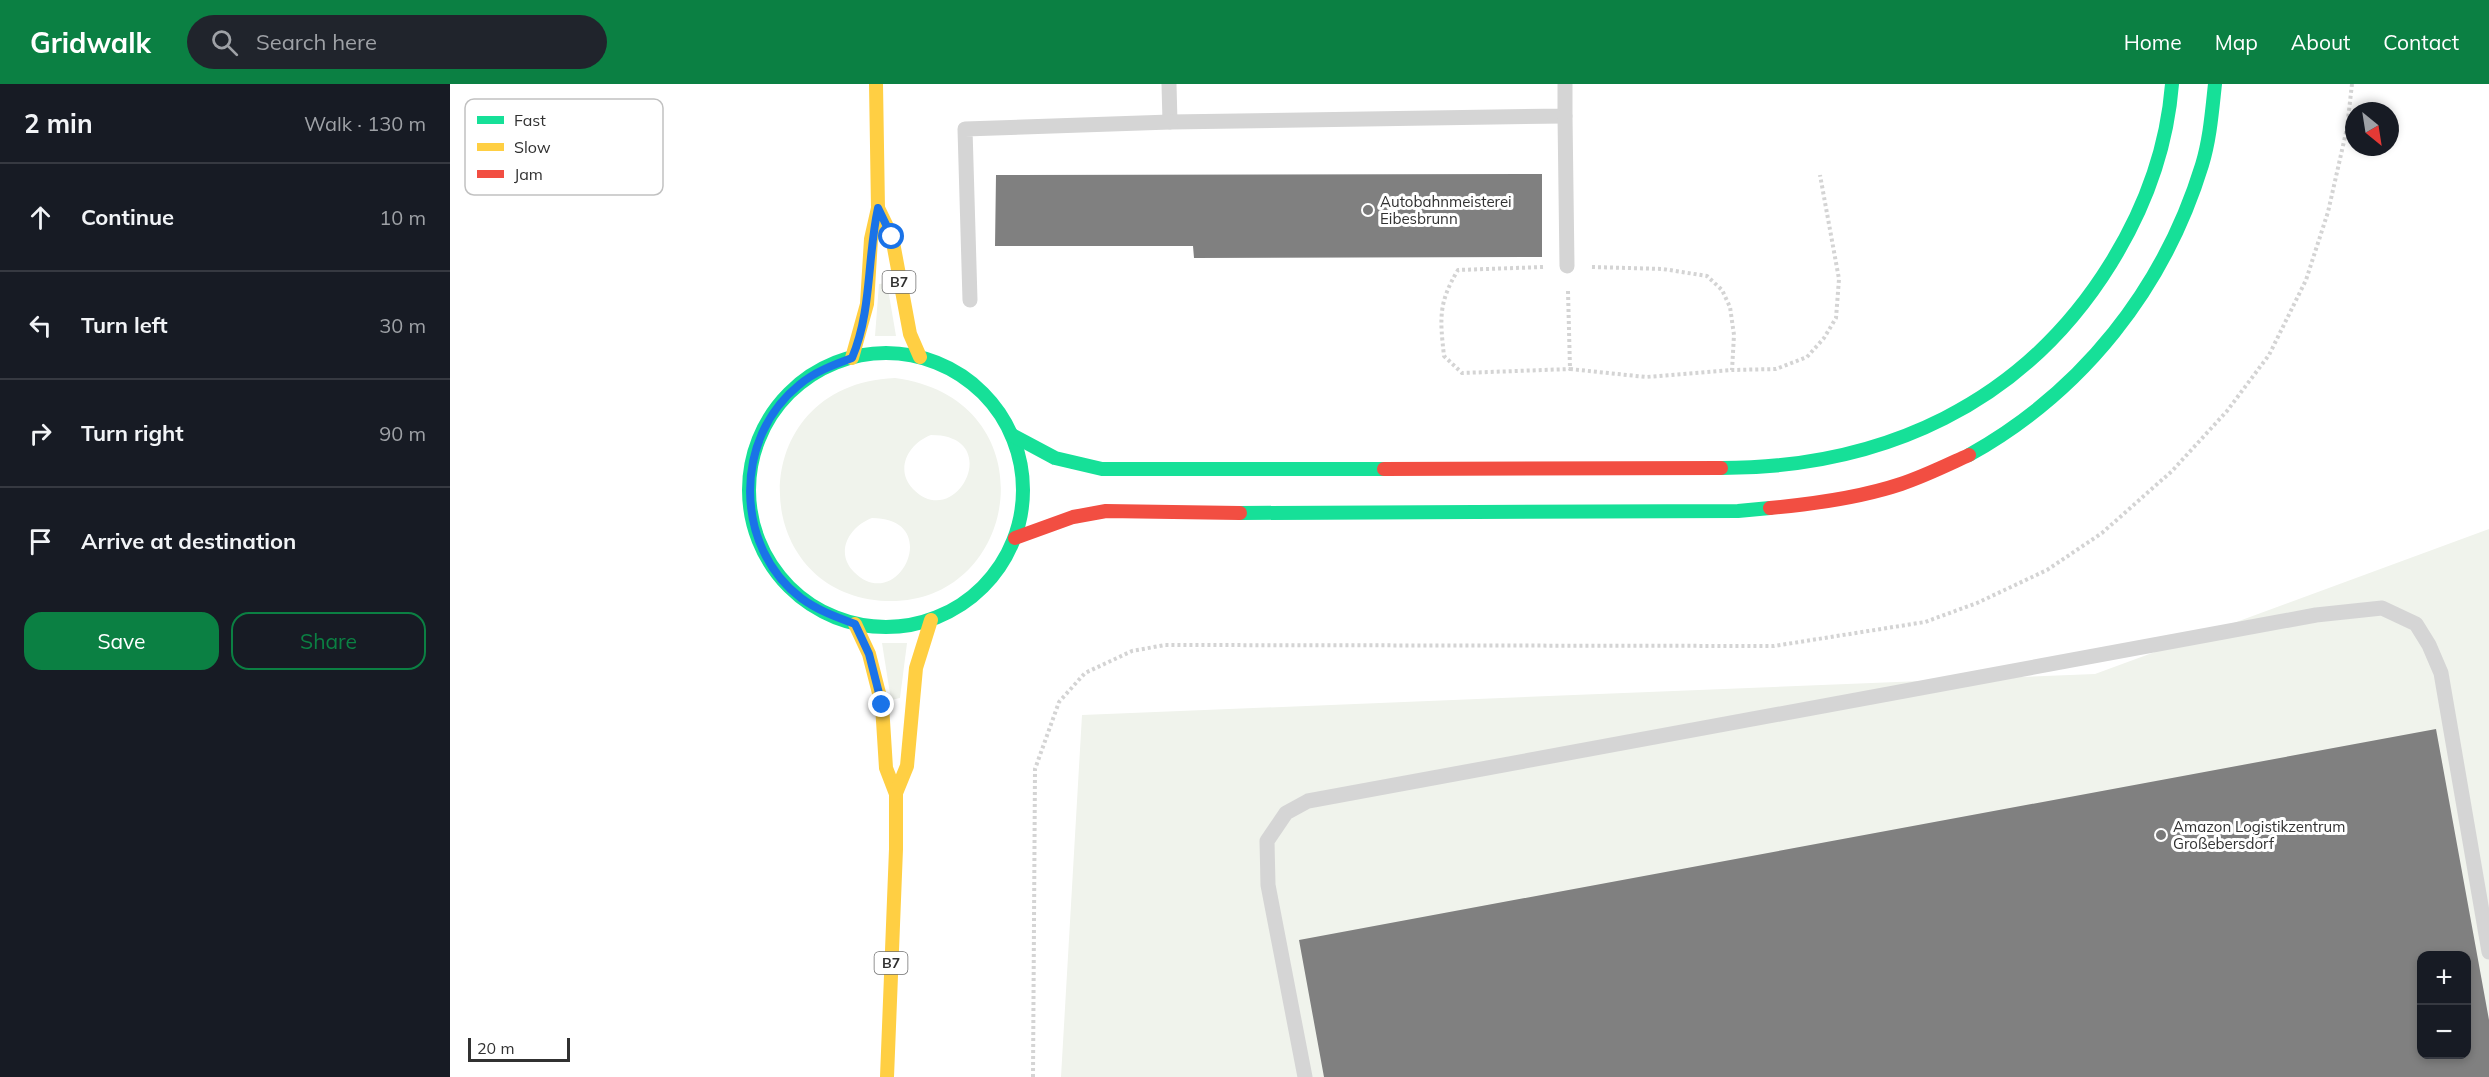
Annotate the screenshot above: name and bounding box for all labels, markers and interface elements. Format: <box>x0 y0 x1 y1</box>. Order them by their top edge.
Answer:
search box <box>187 15 607 69</box>
text: Gridwalk <box>30 25 151 60</box>
icon: search <box>208 26 241 59</box>
text: Search here <box>256 28 377 56</box>
text: Home <box>2124 29 2182 55</box>
text: Map <box>2215 29 2258 55</box>
text: About <box>2291 29 2350 55</box>
text: Contact <box>2383 29 2459 55</box>
legend <box>465 99 663 195</box>
north arrow <box>2345 102 2399 156</box>
text: 2 min <box>24 107 93 140</box>
text: Fast <box>514 110 546 130</box>
text: Walk · 130 m <box>304 111 426 136</box>
text: Slow <box>514 137 551 157</box>
text: Jam <box>514 164 543 184</box>
place label: Autobahnmeisterei Eibesbrunn <box>1380 192 1512 228</box>
icon: ahead <box>24 201 57 234</box>
text: Continue <box>81 203 174 231</box>
marker: Autobahnmeisterei Eibesbrunn <box>1361 203 1375 217</box>
text: 10 m <box>379 205 426 230</box>
route start <box>878 223 904 249</box>
road number: B7 <box>882 271 916 293</box>
icon: left <box>24 309 57 342</box>
text: Turn left <box>81 311 168 339</box>
text: 30 m <box>379 313 426 338</box>
icon: right <box>24 417 57 450</box>
text: Turn right <box>81 419 184 447</box>
text: 90 m <box>379 421 426 446</box>
icon: arrive <box>24 525 57 558</box>
text: Arrive at destination <box>81 527 296 555</box>
button: Save <box>24 612 219 670</box>
button: Share <box>231 612 426 670</box>
route end <box>868 691 894 717</box>
place label: Amazon Logistikzentrum Großebersdorf <box>2173 817 2345 853</box>
marker: Amazon Logistikzentrum Großebersdorf <box>2154 828 2168 842</box>
map controls <box>2417 951 2471 1059</box>
button: + <box>2417 951 2471 1005</box>
road number: B7 <box>874 952 908 974</box>
button: − <box>2417 1005 2471 1059</box>
scale bar <box>468 1035 570 1062</box>
text: 20 m <box>477 1038 514 1058</box>

